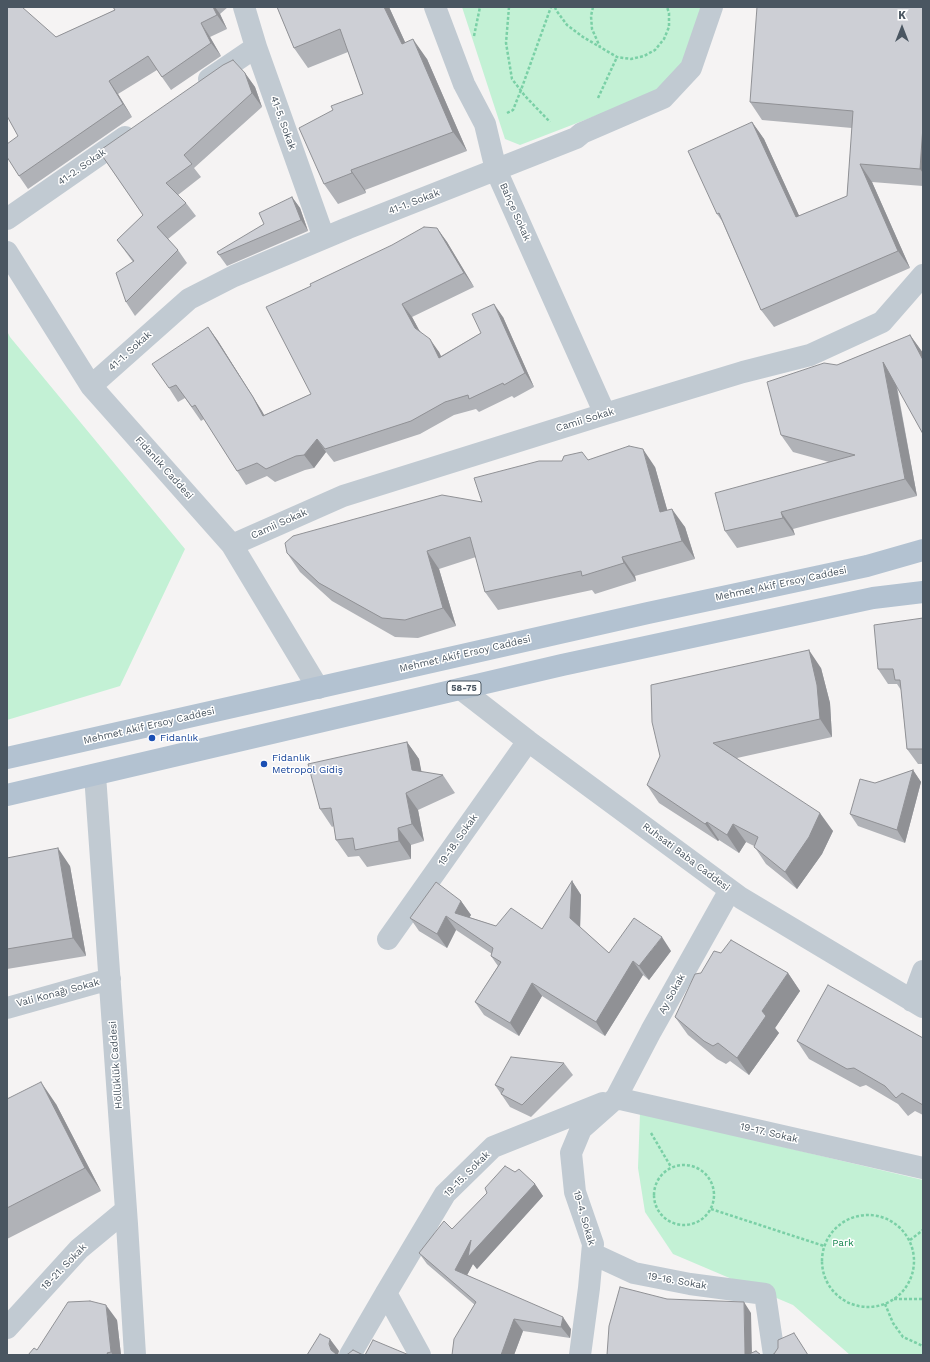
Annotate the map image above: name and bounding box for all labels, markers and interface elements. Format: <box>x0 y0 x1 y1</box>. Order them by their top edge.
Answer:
north arrow <box>882 8 922 48</box>
text: K <box>898 9 906 22</box>
street label: 41-5. Sokak <box>268 95 298 151</box>
street label: 41-2. Sokak <box>56 146 108 188</box>
street label: Bahçe Sokak <box>497 181 533 243</box>
street label: 41-1. Sokak <box>387 187 441 217</box>
street label: 41-1. Sokak <box>106 329 154 373</box>
street label: Camii Sokak <box>555 405 615 435</box>
street label: Fidanlık Caddesi <box>133 434 195 502</box>
street label: Camii Sokak <box>249 506 309 542</box>
street label: Mehmet Akif Ersoy Caddesi <box>714 564 848 604</box>
street label: Mehmet Akif Ersoy Caddesi <box>398 633 532 675</box>
road number: 58-75 <box>447 681 481 695</box>
street label: Mehmet Akif Ersoy Caddesi <box>82 705 216 747</box>
place label: Fidanlık <box>160 732 198 744</box>
marker: Fidanlık <box>147 733 157 743</box>
place label: Fidanlık Metropol Gidiş <box>272 752 343 776</box>
marker: Fidanlık Metropol Gidiş <box>259 759 269 769</box>
street label: 19-18. Sokak <box>436 812 480 868</box>
street label: Ruhsati Baba Caddesi <box>640 820 732 894</box>
street label: Ay Sokak <box>656 972 688 1016</box>
street label: Vali Konağı Sokak <box>15 976 101 1010</box>
street label: Höllüklük Caddesi <box>107 1021 125 1109</box>
street label: 19-17. Sokak <box>739 1121 799 1145</box>
street label: 19-15. Sokak <box>442 1149 492 1199</box>
street label: 19-4. Sokak <box>570 1189 598 1247</box>
park label: Park <box>832 1237 854 1249</box>
street label: 18-21. Sokak <box>39 1241 89 1293</box>
street label: 19-16. Sokak <box>646 1270 708 1292</box>

